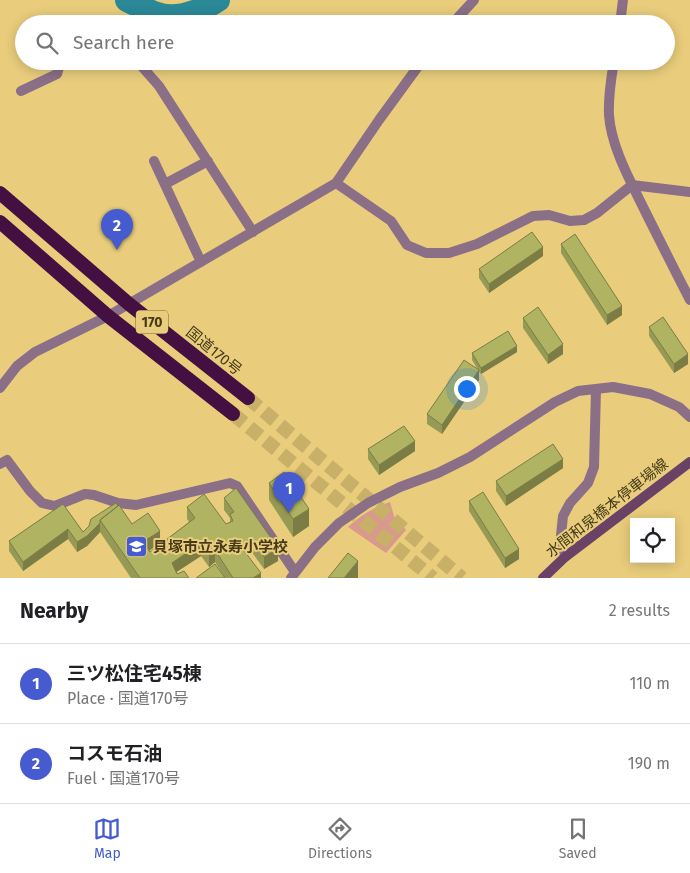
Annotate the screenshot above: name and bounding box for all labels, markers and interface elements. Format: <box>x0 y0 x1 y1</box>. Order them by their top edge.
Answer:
search box <box>15 15 675 70</box>
icon: search <box>33 29 61 57</box>
text: Search here <box>73 31 174 54</box>
pin: 2 <box>101 209 133 250</box>
road number: 170 <box>136 311 168 334</box>
street label: 国道170号 <box>183 323 245 379</box>
your location <box>454 376 480 402</box>
street label: 水間和泉橋本停車場線 <box>542 455 672 561</box>
pin: 1 <box>273 472 305 513</box>
map controls <box>630 518 675 563</box>
button: locate <box>630 518 675 563</box>
school or university icon: 貝塚市立永寿小学校 <box>125 535 149 559</box>
place label: 貝塚市立永寿小学校 <box>153 538 288 556</box>
text: Nearby <box>20 598 88 624</box>
text: 2 results <box>609 601 670 620</box>
text: 三ツ松住宅45棟 <box>67 662 202 685</box>
text: 1 <box>32 674 40 693</box>
text: 110 m <box>629 674 670 693</box>
text: Place · 国道170号 <box>67 689 189 708</box>
text: コスモ石油 <box>67 742 162 765</box>
text: 2 <box>32 754 40 773</box>
text: 190 m <box>628 754 670 773</box>
text: Fuel · 国道170号 <box>67 769 180 788</box>
tab: Map <box>93 815 121 862</box>
tab: Directions <box>308 815 372 862</box>
tab: Saved <box>559 815 597 862</box>

